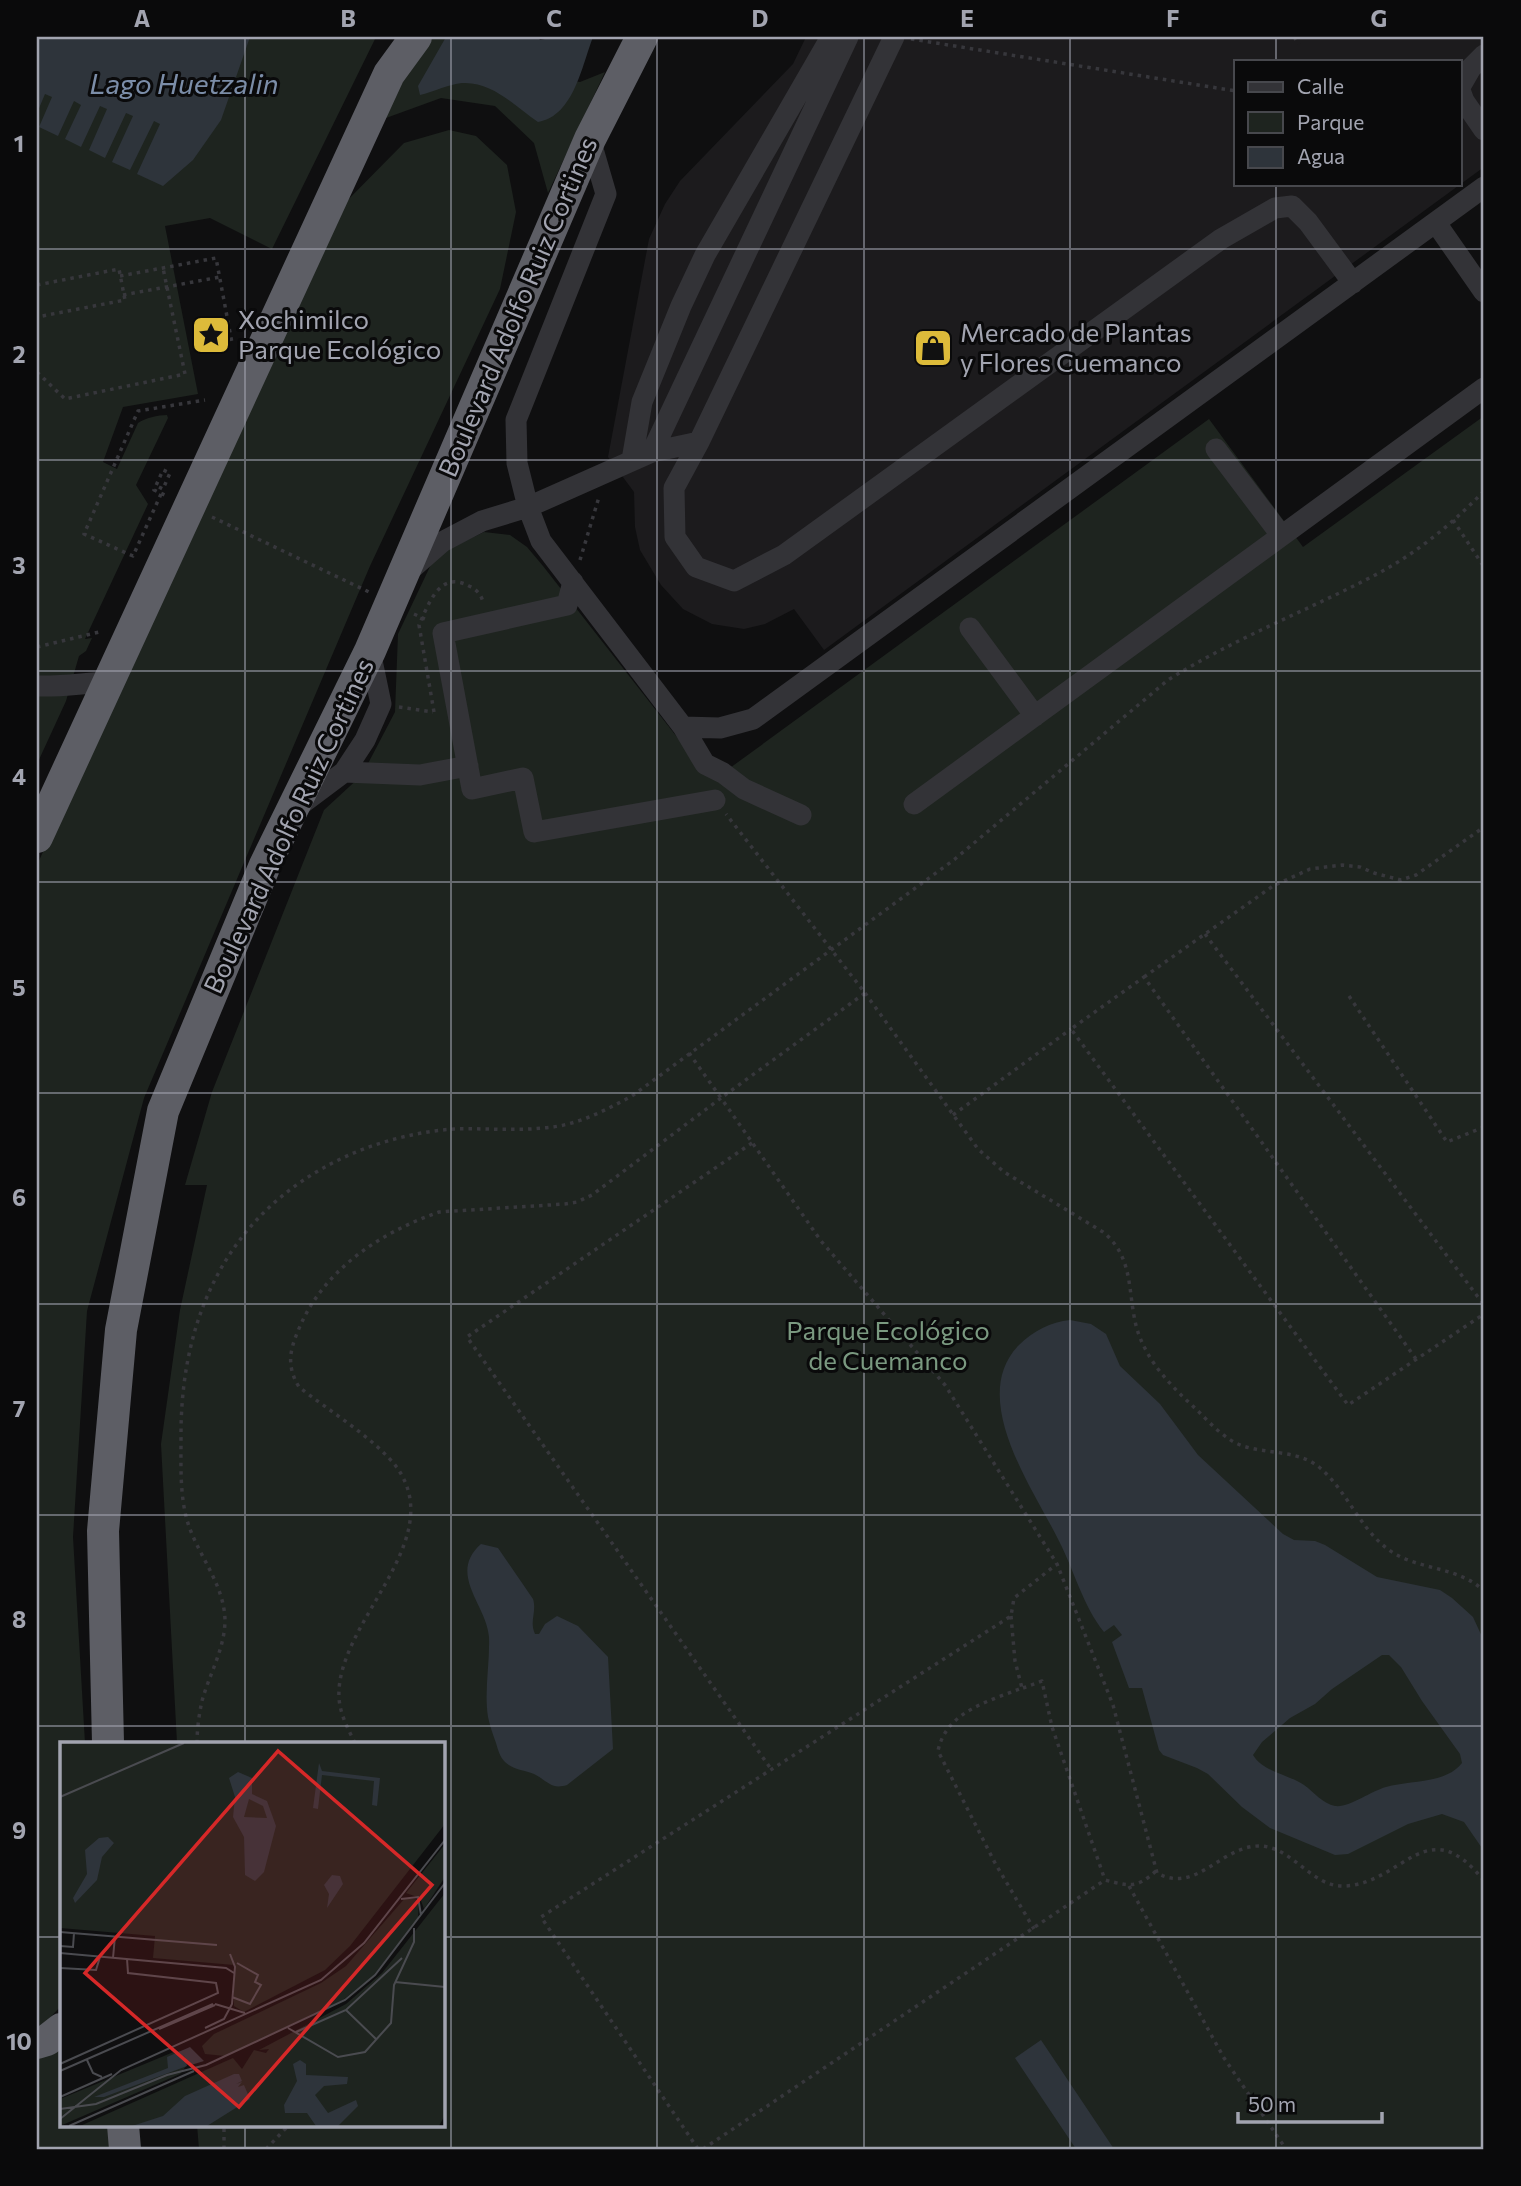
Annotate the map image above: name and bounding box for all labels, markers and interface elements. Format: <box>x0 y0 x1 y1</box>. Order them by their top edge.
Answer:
text: A <box>134 4 151 32</box>
text: B <box>340 4 356 32</box>
text: C <box>546 4 562 32</box>
text: D <box>752 4 769 32</box>
text: E <box>960 4 974 32</box>
text: F <box>1166 4 1180 32</box>
text: G <box>1371 4 1387 32</box>
legend <box>1234 60 1462 186</box>
water label: Lago Huetzalin <box>89 66 279 100</box>
text: Calle <box>1297 73 1344 98</box>
text: Parque <box>1297 109 1364 134</box>
text: 1 <box>14 129 24 157</box>
street label: Boulevard Adolfo Ruiz Cortines <box>431 132 602 481</box>
text: Agua <box>1297 143 1345 168</box>
place label: Xochimilco Parque Ecológico <box>238 303 441 364</box>
place icon: Xochimilco Parque Ecológico <box>190 314 232 356</box>
place label: Mercado de Plantas y Flores Cuemanco <box>960 316 1192 377</box>
shop icon: Mercado de Plantas y Flores Cuemanco <box>912 327 954 369</box>
text: 2 <box>12 340 26 368</box>
text: 3 <box>12 551 26 579</box>
street label: Boulevard Adolfo Ruiz Cortines <box>196 653 379 998</box>
text: 4 <box>12 762 26 790</box>
text: 5 <box>12 973 26 1001</box>
text: 6 <box>12 1183 26 1211</box>
park label: Parque Ecológico de Cuemanco <box>786 1314 990 1375</box>
text: 7 <box>13 1394 25 1422</box>
text: 8 <box>12 1605 26 1633</box>
inset map <box>60 1742 444 2126</box>
text: 9 <box>12 1816 26 1844</box>
text: 10 <box>6 2027 32 2055</box>
scale bar <box>1238 2081 1381 2125</box>
text: 50 m <box>1248 2091 1296 2116</box>

